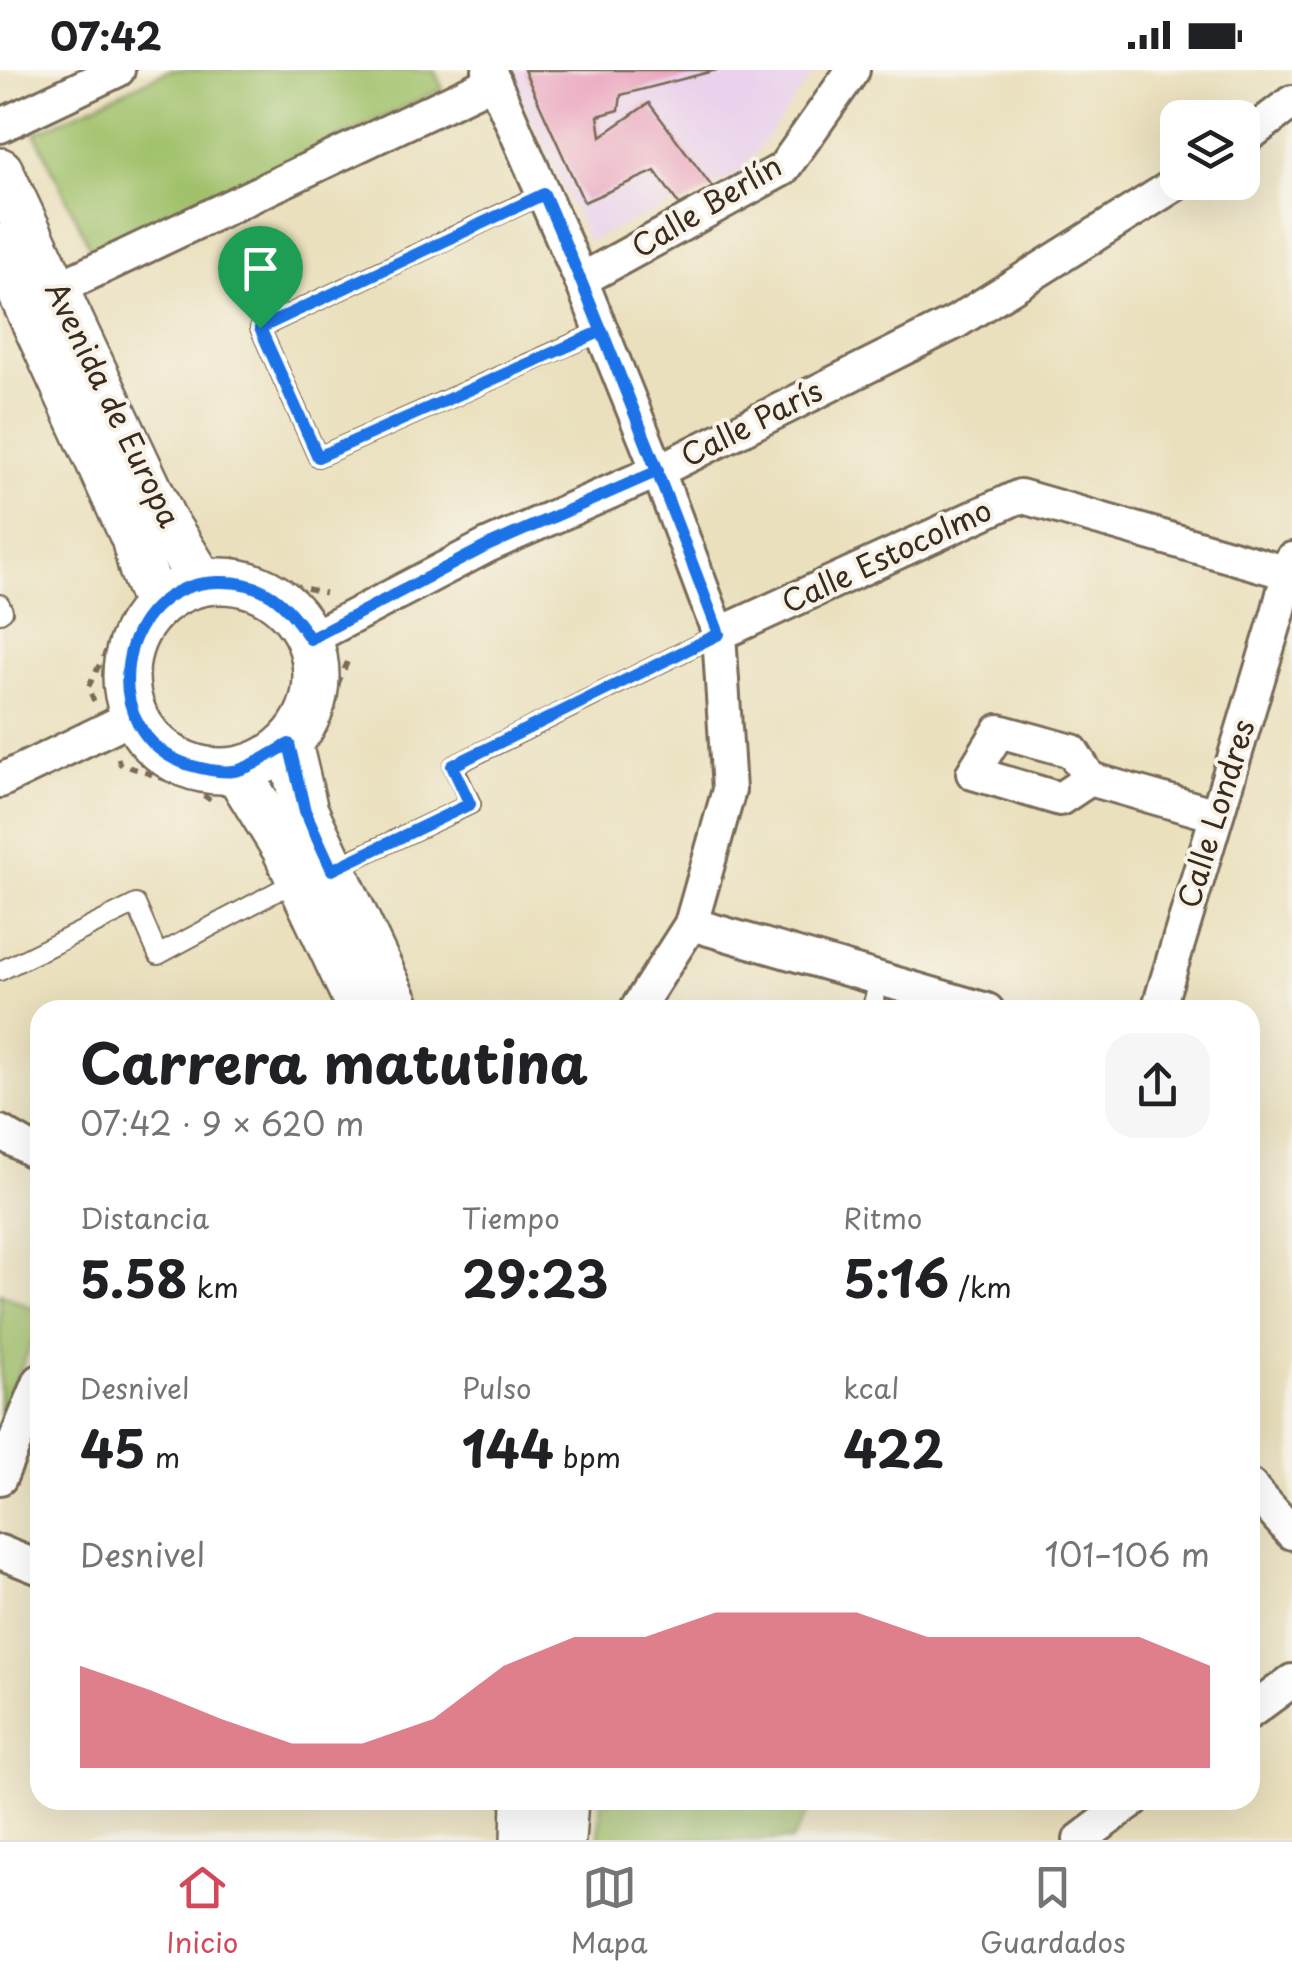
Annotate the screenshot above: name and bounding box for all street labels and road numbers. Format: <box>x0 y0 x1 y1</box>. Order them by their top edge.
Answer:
street label: Calle Berlín <box>622 142 790 268</box>
street label: Avenida de Europa <box>35 273 194 535</box>
street label: Calle París <box>672 367 830 477</box>
street label: Calle Estocolmo <box>774 486 998 623</box>
street label: Calle Londres <box>1165 713 1265 913</box>

